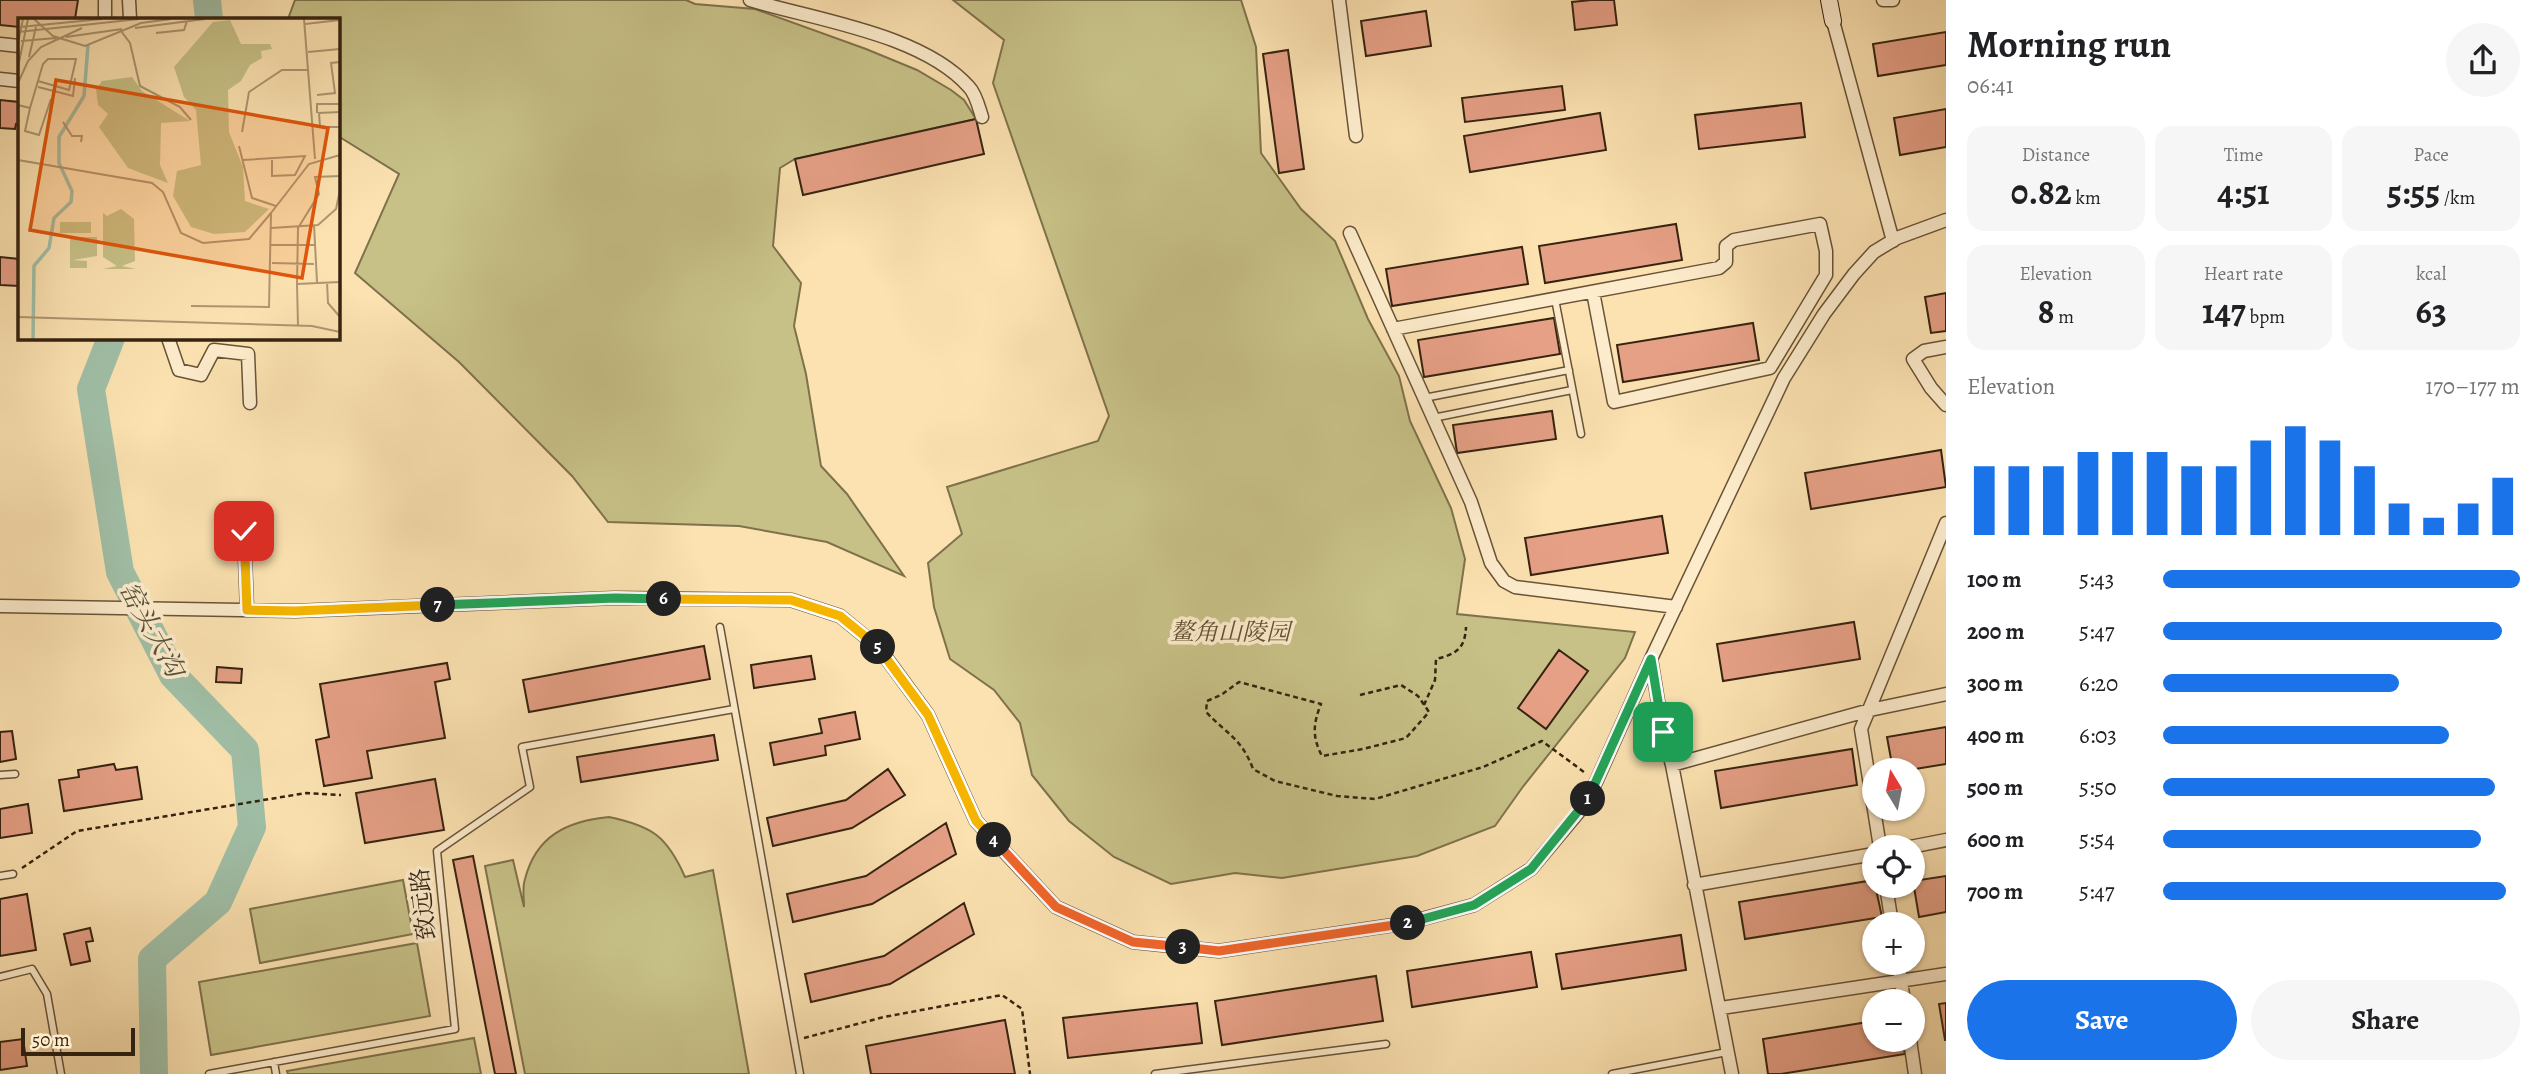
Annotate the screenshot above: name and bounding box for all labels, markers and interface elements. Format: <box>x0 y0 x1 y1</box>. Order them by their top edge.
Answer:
inset map <box>18 18 340 340</box>
text: Morning run <box>1967 18 2171 70</box>
button: share <box>2446 23 2520 97</box>
text: 06:41 <box>1967 70 2014 101</box>
text: Distance <box>2022 142 2090 168</box>
text: Time <box>2224 142 2263 168</box>
text: Pace <box>2414 142 2449 168</box>
text: 0.82 <box>2011 168 2072 216</box>
text: 4:51 <box>2217 168 2270 216</box>
text: 5:55 <box>2387 168 2440 216</box>
text: km <box>2072 185 2101 211</box>
text: /km <box>2440 185 2475 211</box>
text: Elevation <box>2019 261 2092 287</box>
text: Heart rate <box>2204 261 2283 287</box>
text: kcal <box>2416 261 2446 287</box>
text: 8 <box>2038 287 2054 335</box>
text: 147 <box>2202 287 2246 335</box>
text: 63 <box>2415 287 2447 335</box>
text: m <box>2054 304 2074 330</box>
text: bpm <box>2246 304 2285 330</box>
text: Elevation <box>1967 371 2055 402</box>
text: 170–177 m <box>2425 371 2520 402</box>
pin <box>214 501 274 561</box>
icon: check <box>225 512 263 550</box>
text: 100 m <box>1967 564 2022 595</box>
text: 5:43 <box>2079 564 2114 595</box>
water label: 窑头大沟 <box>111 575 194 687</box>
pin: 6 <box>646 582 682 616</box>
text: 6 <box>659 585 668 611</box>
pin: 7 <box>420 588 456 622</box>
text: 7 <box>433 591 442 617</box>
park label: 鳌角山陵园 <box>1170 616 1294 648</box>
text: 200 m <box>1967 616 2025 647</box>
text: 5:47 <box>2079 616 2114 647</box>
pin: 5 <box>860 630 896 664</box>
text: 5 <box>873 633 882 659</box>
text: 300 m <box>1967 668 2023 699</box>
text: 6:20 <box>2079 668 2118 699</box>
pin <box>1633 702 1693 762</box>
icon: arrive <box>1644 713 1682 751</box>
text: 400 m <box>1967 720 2024 751</box>
text: 6:03 <box>2079 720 2117 751</box>
north arrow <box>1862 758 1925 821</box>
map controls <box>1862 758 1925 1052</box>
text: 500 m <box>1967 772 2023 803</box>
text: 5:50 <box>2079 772 2117 803</box>
pin: 1 <box>1570 782 1606 816</box>
text: 1 <box>1584 785 1591 811</box>
pin: 4 <box>976 822 1012 858</box>
text: 600 m <box>1967 824 2024 855</box>
text: 5:54 <box>2079 824 2115 855</box>
text: 4 <box>989 826 998 852</box>
button: locate <box>1862 835 1925 898</box>
street label: 致远路 <box>403 867 443 941</box>
text: 700 m <box>1967 876 2023 907</box>
text: 5:47 <box>2079 876 2114 907</box>
pin: 2 <box>1390 906 1426 940</box>
text: 2 <box>1403 909 1412 935</box>
button: + <box>1862 912 1925 975</box>
pin: 3 <box>1166 930 1200 964</box>
text: 3 <box>1178 933 1187 959</box>
button: Save <box>1967 980 2237 1060</box>
button: Share <box>2251 980 2520 1060</box>
button: − <box>1862 989 1925 1052</box>
scale bar <box>21 1025 135 1057</box>
text: 50 m <box>32 1027 70 1053</box>

